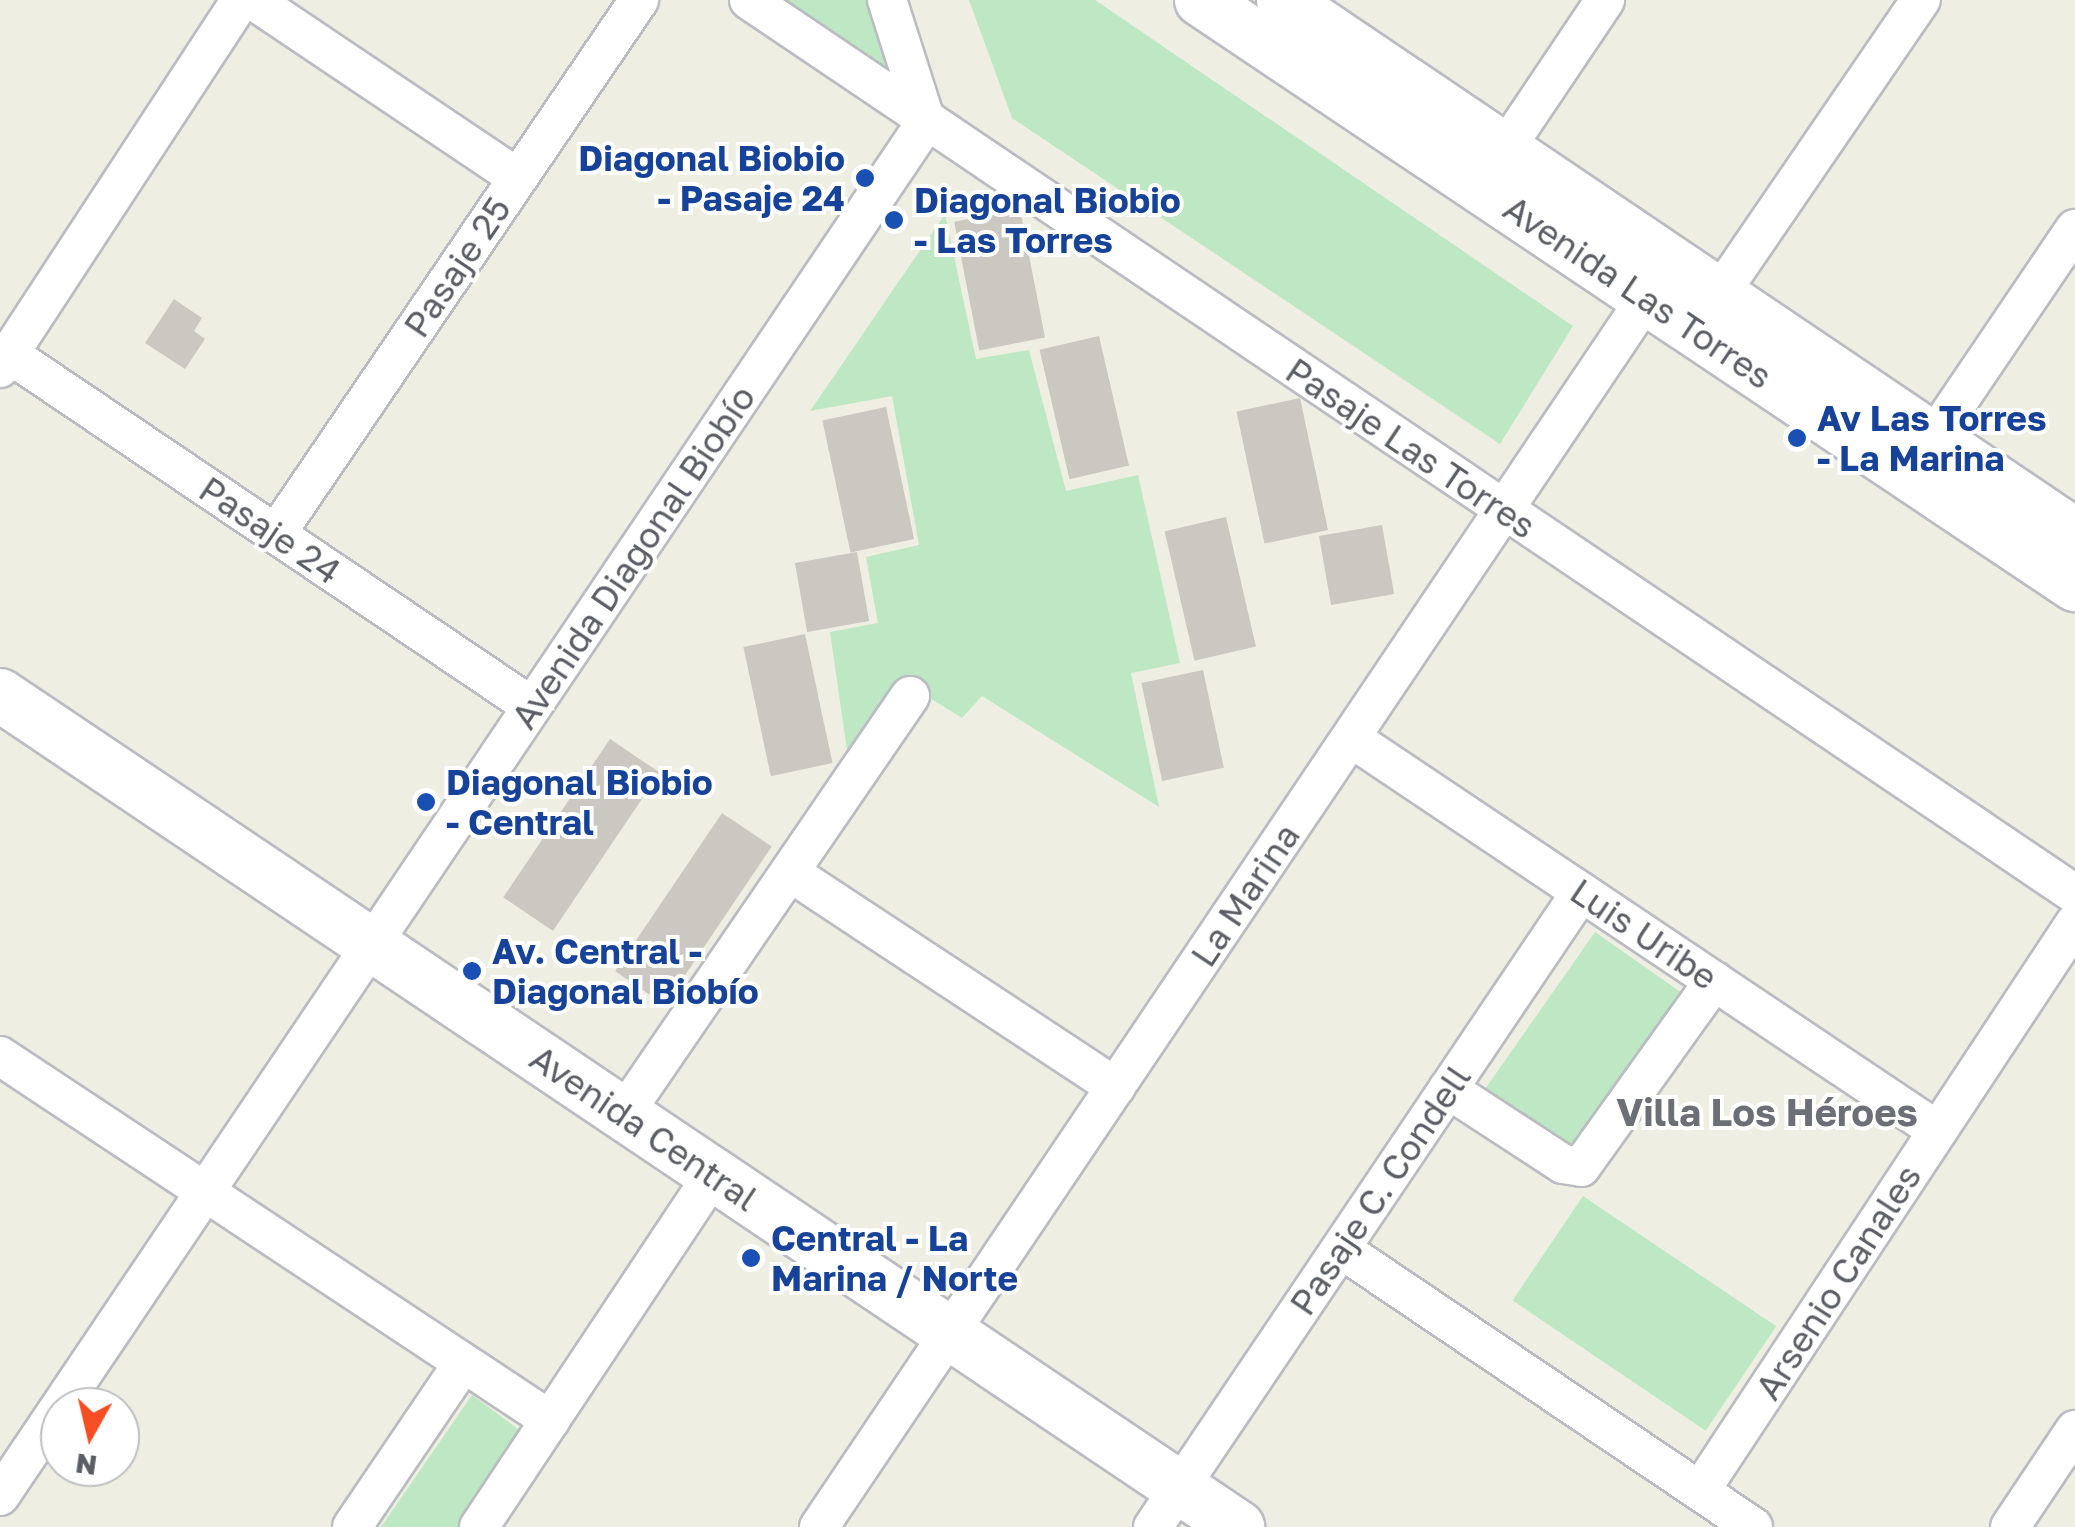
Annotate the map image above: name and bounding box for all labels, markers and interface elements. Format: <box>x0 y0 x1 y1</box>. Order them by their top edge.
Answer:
place label: Diagonal Biobio - Pasaje 24 <box>578 137 845 219</box>
marker: Diagonal Biobio - Pasaje 24 <box>854 167 876 189</box>
place label: Diagonal Biobio - Las Torres <box>914 179 1181 261</box>
street label: Avenida Las Torres <box>1496 187 1780 397</box>
street label: Pasaje 25 <box>395 189 519 345</box>
marker: Diagonal Biobio - Las Torres <box>883 209 905 231</box>
street label: Pasaje Las Torres <box>1278 349 1544 547</box>
street label: Avenida Diagonal Biobío <box>502 378 764 736</box>
place label: Av Las Torres - La Marina <box>1817 397 2047 479</box>
marker: Av Las Torres - La Marina <box>1786 427 1808 449</box>
street label: Pasaje 24 <box>192 468 348 592</box>
place label: Diagonal Biobio - Central <box>446 761 713 843</box>
marker: Diagonal Biobio - Central <box>415 791 437 813</box>
street label: La Marina <box>1182 816 1308 974</box>
street label: Luis Uribe <box>1563 870 1725 998</box>
place label: Av. Central - Diagonal Biobío <box>492 930 759 1012</box>
marker: Av. Central - Diagonal Biobío <box>461 960 483 982</box>
street label: Avenida Central <box>522 1036 766 1220</box>
street label: Pasaje C. Condell <box>1281 1057 1479 1323</box>
district label: Villa Los Héroes <box>1616 1089 1918 1135</box>
street label: Arsenio Canales <box>1747 1157 1929 1407</box>
place label: Central - La Marina / Norte <box>771 1217 1018 1299</box>
marker: Central - La Marina / Norte <box>740 1247 762 1269</box>
north arrow <box>40 1387 140 1487</box>
text: N <box>73 1447 99 1483</box>

